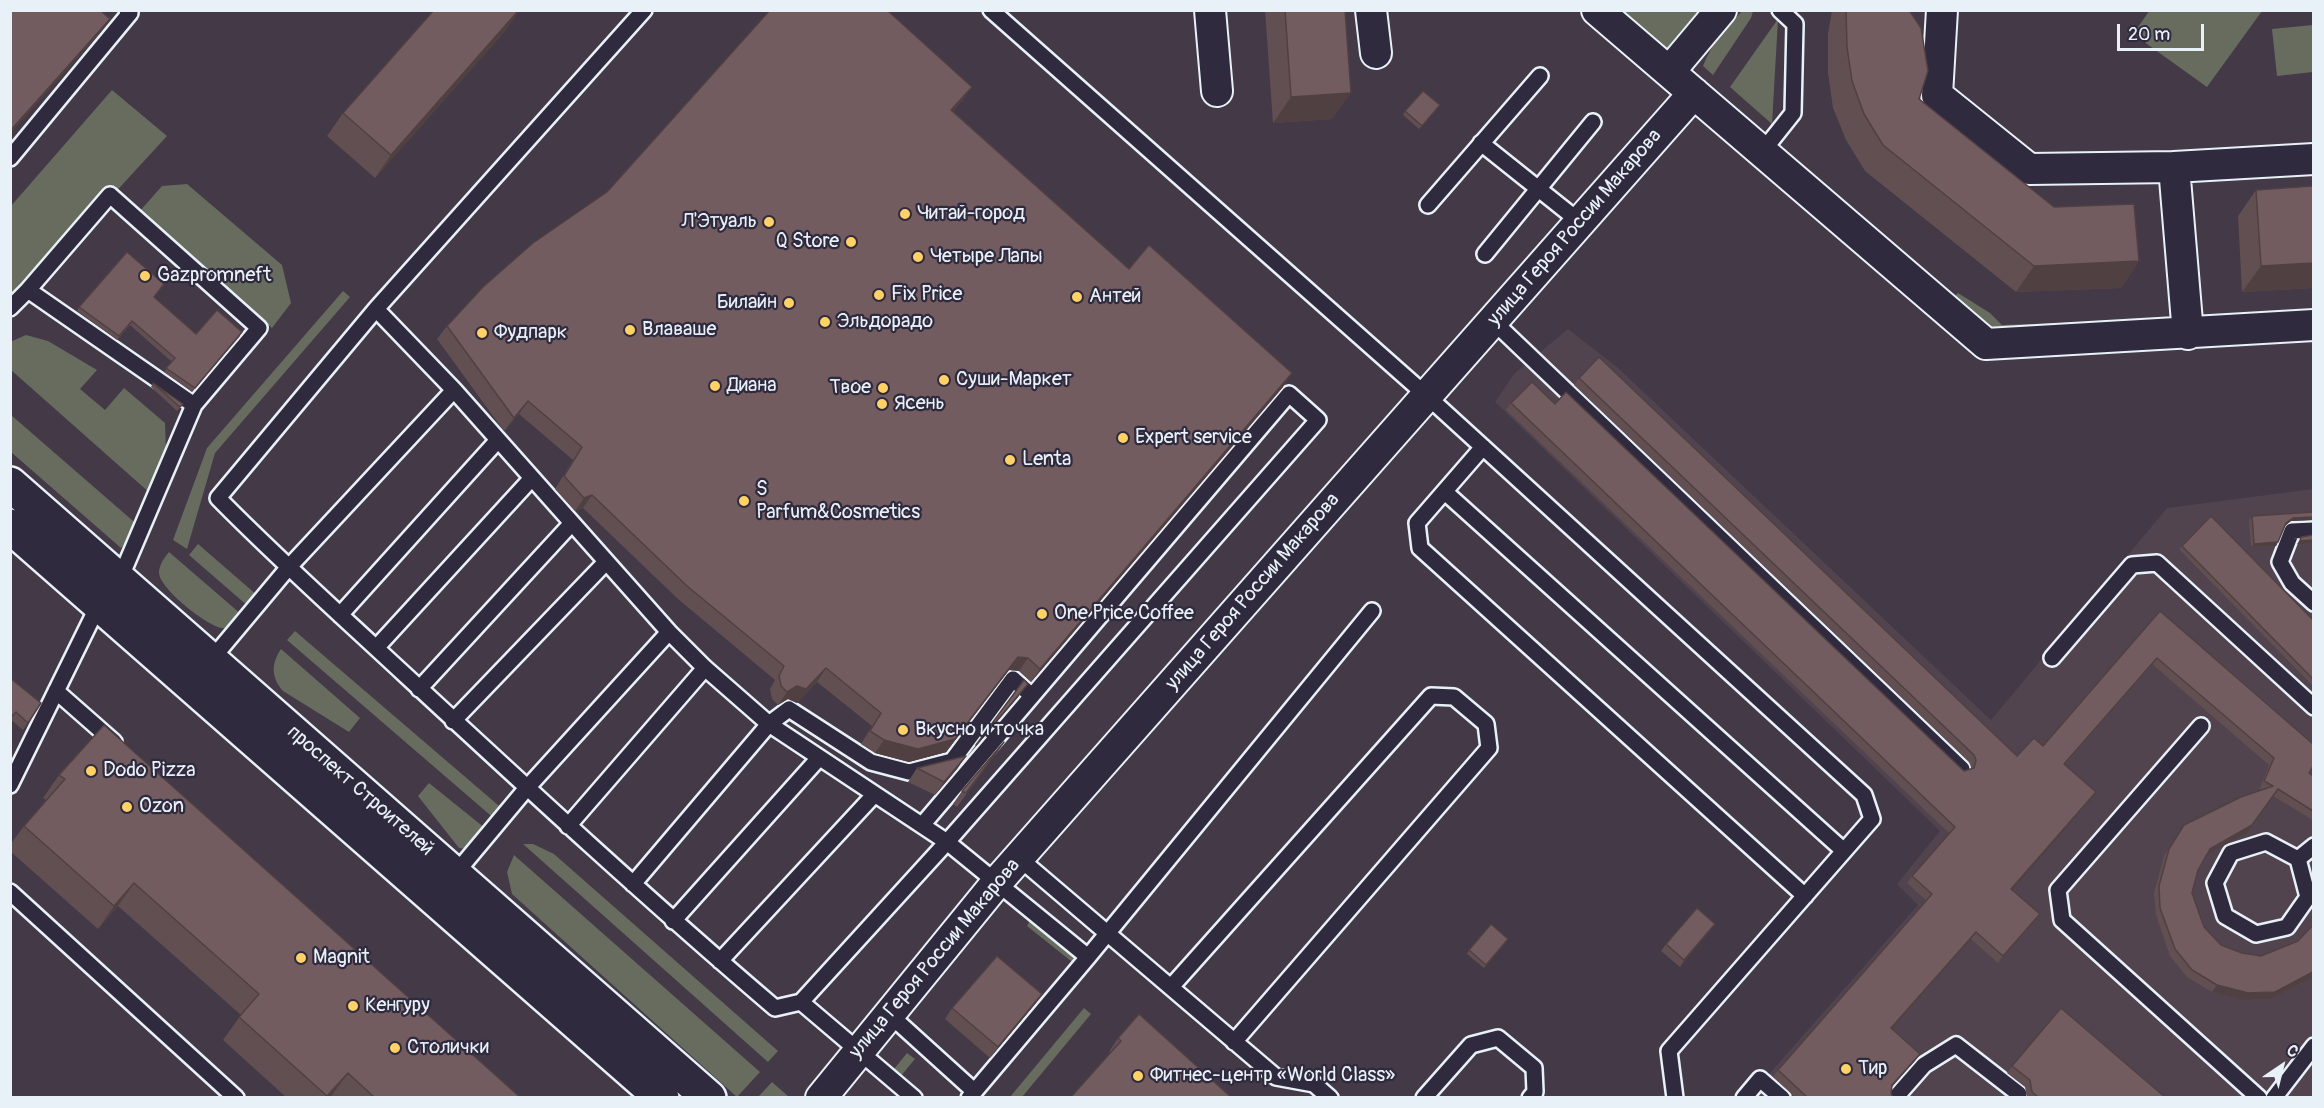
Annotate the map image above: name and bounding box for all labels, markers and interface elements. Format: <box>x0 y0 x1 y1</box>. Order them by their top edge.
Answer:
scale bar <box>2120 12 2207 50</box>
text: 20 m <box>2128 23 2170 46</box>
street label: улица Героя России Макарова <box>1483 125 1667 331</box>
place label: Читай-город <box>917 202 1025 226</box>
marker: Читай-город <box>898 207 912 221</box>
place label: Л'Этуаль <box>681 210 757 234</box>
marker: Л'Этуаль <box>762 215 776 229</box>
place label: Q Store <box>775 230 839 254</box>
marker: Q Store <box>844 235 858 249</box>
place label: Четыре Лапы <box>930 245 1043 269</box>
marker: Четыре Лапы <box>911 250 925 264</box>
place label: Gazpromneft <box>157 264 271 288</box>
marker: Gazpromneft <box>138 269 152 283</box>
place label: Fix Price <box>891 283 962 307</box>
place label: Антей <box>1089 285 1141 309</box>
marker: Fix Price <box>872 288 886 302</box>
marker: Антей <box>1070 290 1084 304</box>
place label: Билайн <box>717 291 777 315</box>
marker: Билайн <box>782 296 796 310</box>
place label: Эльдорадо <box>837 310 933 334</box>
marker: Эльдорадо <box>818 315 832 329</box>
place label: Влаваше <box>642 318 716 342</box>
place label: Фудпарк <box>494 321 567 345</box>
marker: Влаваше <box>623 323 637 337</box>
marker: Фудпарк <box>475 326 489 340</box>
place label: Суши-Маркет <box>956 368 1072 392</box>
marker: Суши-Маркет <box>937 373 951 387</box>
place label: Диана <box>727 374 776 398</box>
place label: Твое <box>829 376 871 400</box>
marker: Диана <box>708 379 722 393</box>
marker: Твое <box>876 381 890 395</box>
place label: Ясень <box>894 392 945 416</box>
marker: Ясень <box>875 397 889 411</box>
place label: Expert service <box>1135 426 1252 450</box>
marker: Expert service <box>1116 431 1130 445</box>
place label: Lenta <box>1022 448 1071 472</box>
marker: Lenta <box>1003 453 1017 467</box>
place label: S Parfum&Cosmetics <box>756 478 920 525</box>
street label: улица Героя России Макарова <box>1161 489 1345 695</box>
marker: S Parfum&Cosmetics <box>737 494 751 508</box>
place label: One Price Coffee <box>1054 602 1194 626</box>
marker: One Price Coffee <box>1035 607 1049 621</box>
place label: Вкусно и точка <box>915 718 1044 742</box>
street label: проспект Строителей <box>282 721 438 861</box>
marker: Вкусно и точка <box>896 723 910 737</box>
place label: Dodo Pizza <box>103 759 196 783</box>
marker: Dodo Pizza <box>84 764 98 778</box>
place label: Ozon <box>139 795 184 819</box>
marker: Ozon <box>120 800 134 814</box>
street label: улица Героя России Макарова <box>844 854 1026 1064</box>
place label: Magnit <box>313 946 370 970</box>
marker: Magnit <box>294 951 308 965</box>
place label: Кенгуру <box>365 994 430 1018</box>
marker: Кенгуру <box>346 999 360 1013</box>
place label: Столички <box>407 1036 489 1060</box>
north arrow <box>2252 1036 2312 1096</box>
text: С <box>2283 1040 2302 1062</box>
marker: Столички <box>388 1041 402 1055</box>
place label: Тир <box>1858 1057 1887 1081</box>
marker: Тир <box>1839 1062 1853 1076</box>
place label: Фитнес-центр «World Class» <box>1150 1064 1395 1088</box>
marker: Фитнес-центр «World Class» <box>1131 1069 1145 1083</box>

